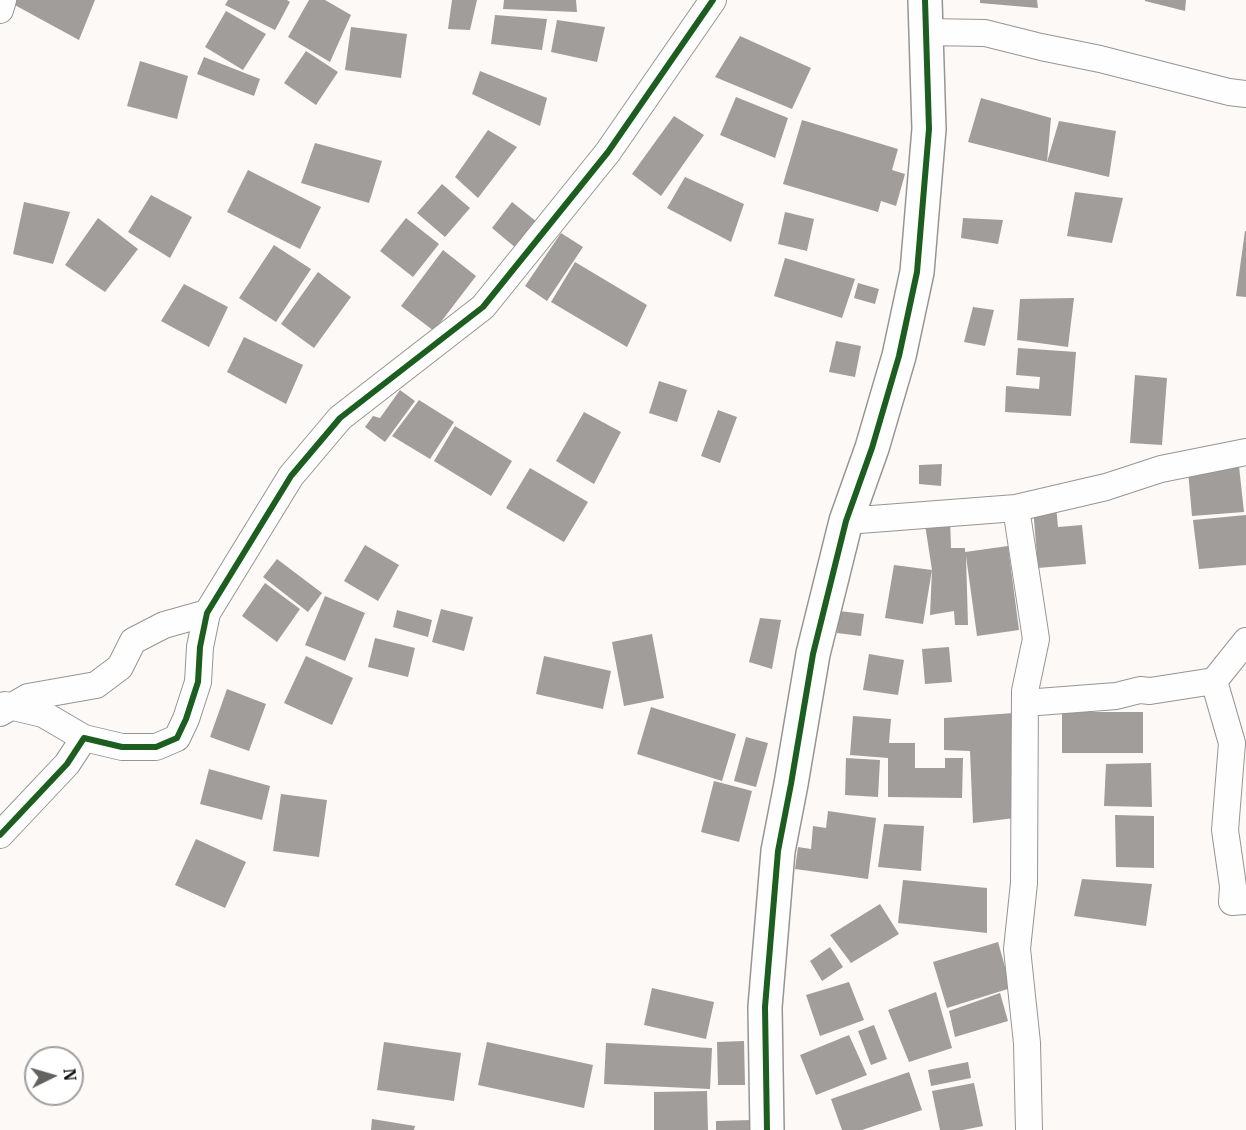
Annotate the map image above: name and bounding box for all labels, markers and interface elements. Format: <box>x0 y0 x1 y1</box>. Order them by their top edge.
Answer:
north arrow <box>24 1046 84 1106</box>
text: N <box>59 1067 80 1082</box>

